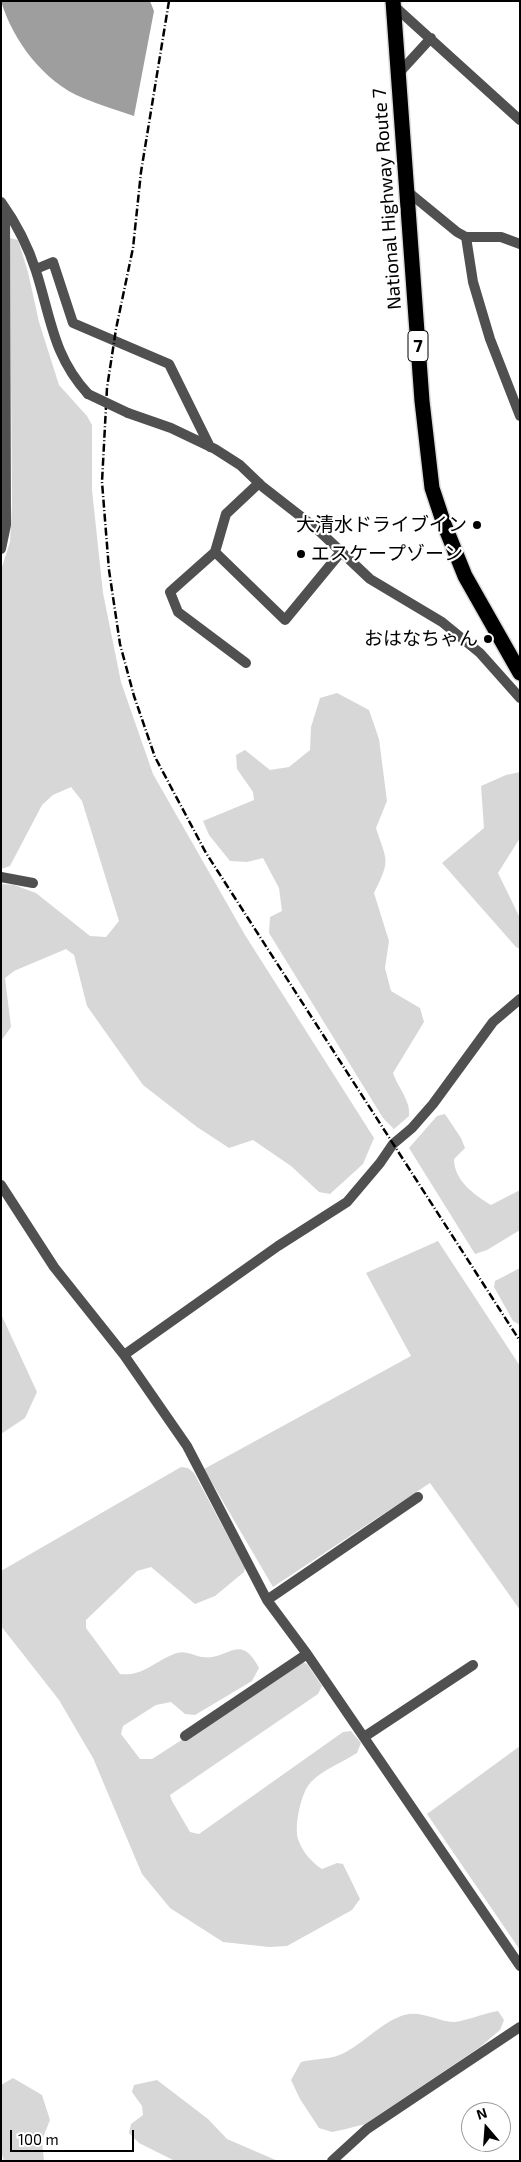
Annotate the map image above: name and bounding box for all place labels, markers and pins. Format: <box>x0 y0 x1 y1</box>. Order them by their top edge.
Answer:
place label: 大清水ドライブイン <box>296 514 467 536</box>
marker: 大清水ドライブイン <box>471 519 483 531</box>
place label: エスケープゾーン <box>311 543 463 565</box>
marker: エスケープゾーン <box>295 548 307 560</box>
place label: おはなちゃん <box>364 628 478 650</box>
marker: おはなちゃん <box>482 633 494 645</box>

